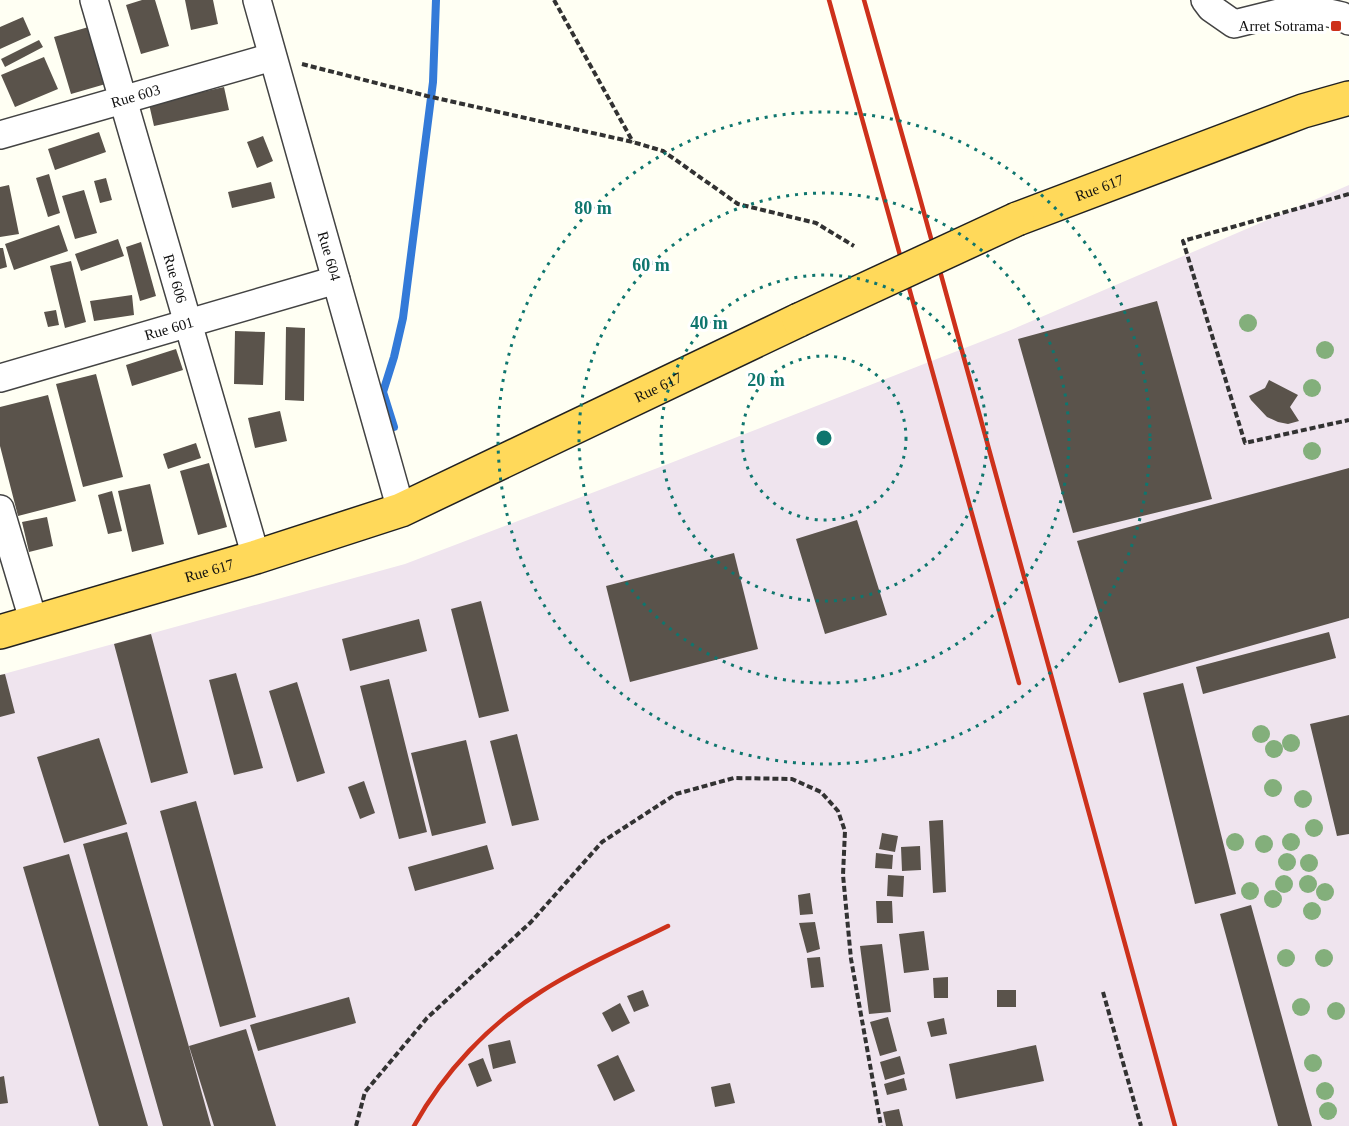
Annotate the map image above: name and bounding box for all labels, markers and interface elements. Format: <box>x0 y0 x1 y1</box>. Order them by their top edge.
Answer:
place label: Arret Sotrama <box>1239 18 1324 34</box>
marker: Arret Sotrama <box>1329 19 1343 33</box>
street label: Rue 603 <box>109 81 162 111</box>
street label: Rue 617 <box>1073 171 1126 204</box>
text: 80 m <box>574 198 612 218</box>
street label: Rue 604 <box>315 230 344 283</box>
street label: Rue 606 <box>160 252 190 305</box>
text: 60 m <box>632 255 670 275</box>
text: 40 m <box>690 313 728 333</box>
street label: Rue 601 <box>143 314 195 343</box>
street label: Rue 617 <box>632 369 685 405</box>
text: 20 m <box>747 370 785 390</box>
centre of rings <box>814 428 834 448</box>
street label: Rue 617 <box>183 556 236 585</box>

